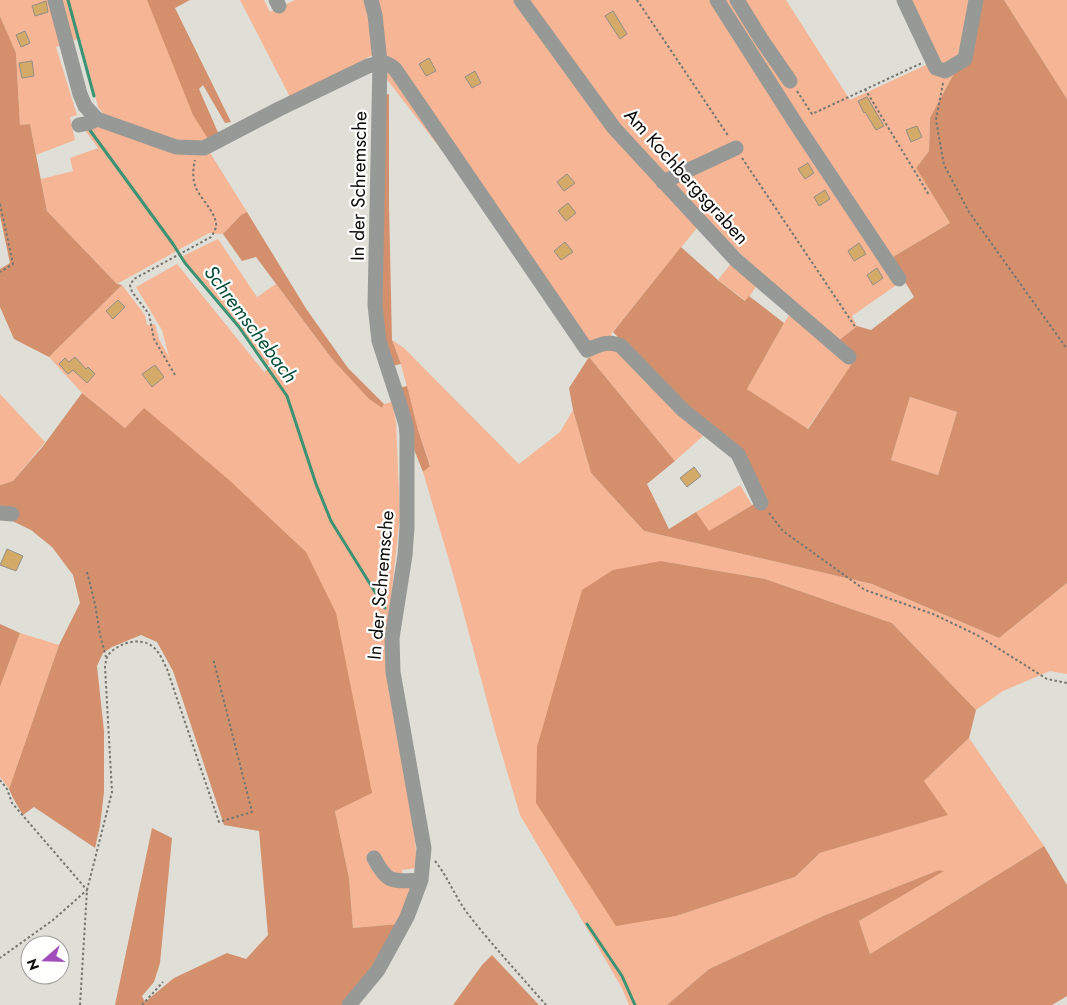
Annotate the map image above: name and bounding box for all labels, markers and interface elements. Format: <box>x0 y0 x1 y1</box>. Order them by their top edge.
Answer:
street label: Am Kochbergsgraben <box>618 102 755 250</box>
street label: In der Schremsche <box>344 111 373 261</box>
water label: Schremschebach <box>197 259 304 389</box>
street label: In der Schremsche <box>361 509 401 661</box>
north arrow <box>20 935 70 985</box>
text: N <box>21 956 44 973</box>

